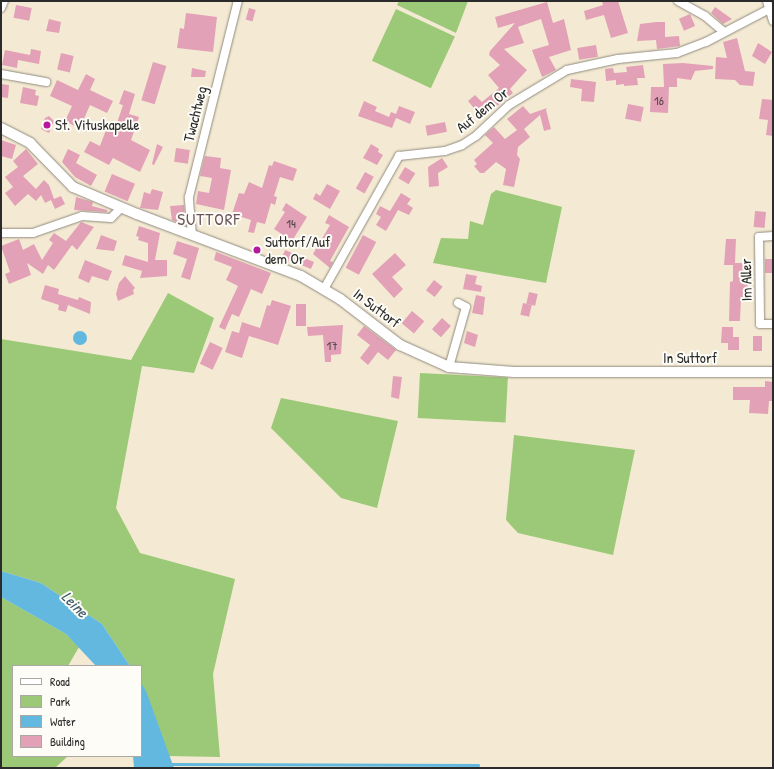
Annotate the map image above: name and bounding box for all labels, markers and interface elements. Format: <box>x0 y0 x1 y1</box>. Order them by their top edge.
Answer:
street label: Twachtweg <box>179 84 211 144</box>
street label: Auf dem Or <box>452 84 512 136</box>
house number: 16 <box>654 92 664 108</box>
place label: St. Vituskapelle <box>55 116 139 134</box>
marker: St. Vituskapelle <box>42 120 52 130</box>
district label: SUTTORF <box>177 209 241 229</box>
house number: 14 <box>286 215 296 231</box>
place label: Suttorf/Auf dem Or <box>265 232 330 267</box>
marker: Suttorf/Auf dem Or <box>252 245 262 255</box>
street label: Im Aller <box>737 258 755 302</box>
street label: In Suttorf <box>350 285 404 331</box>
house number: 17 <box>326 337 338 353</box>
street label: In Suttorf <box>663 349 717 367</box>
water label: Leine <box>58 587 92 621</box>
legend <box>12 665 142 757</box>
text: Road <box>50 673 70 690</box>
text: Park <box>50 693 70 710</box>
text: Water <box>50 713 76 730</box>
text: Building <box>50 733 85 750</box>

